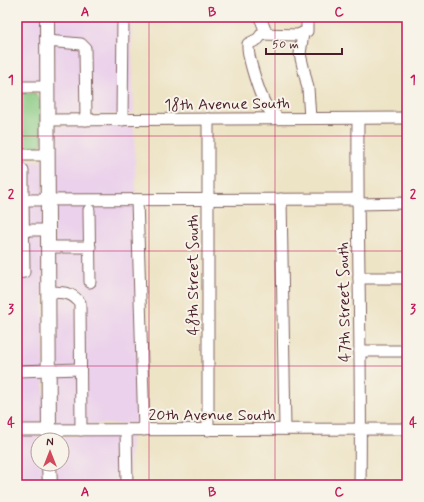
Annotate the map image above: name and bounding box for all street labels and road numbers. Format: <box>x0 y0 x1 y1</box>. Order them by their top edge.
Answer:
street label: 18th Avenue South <box>164 93 290 116</box>
street label: 48th Street South <box>183 214 204 336</box>
street label: 47th Street South <box>333 242 356 362</box>
street label: 20th Avenue South <box>149 405 275 426</box>

